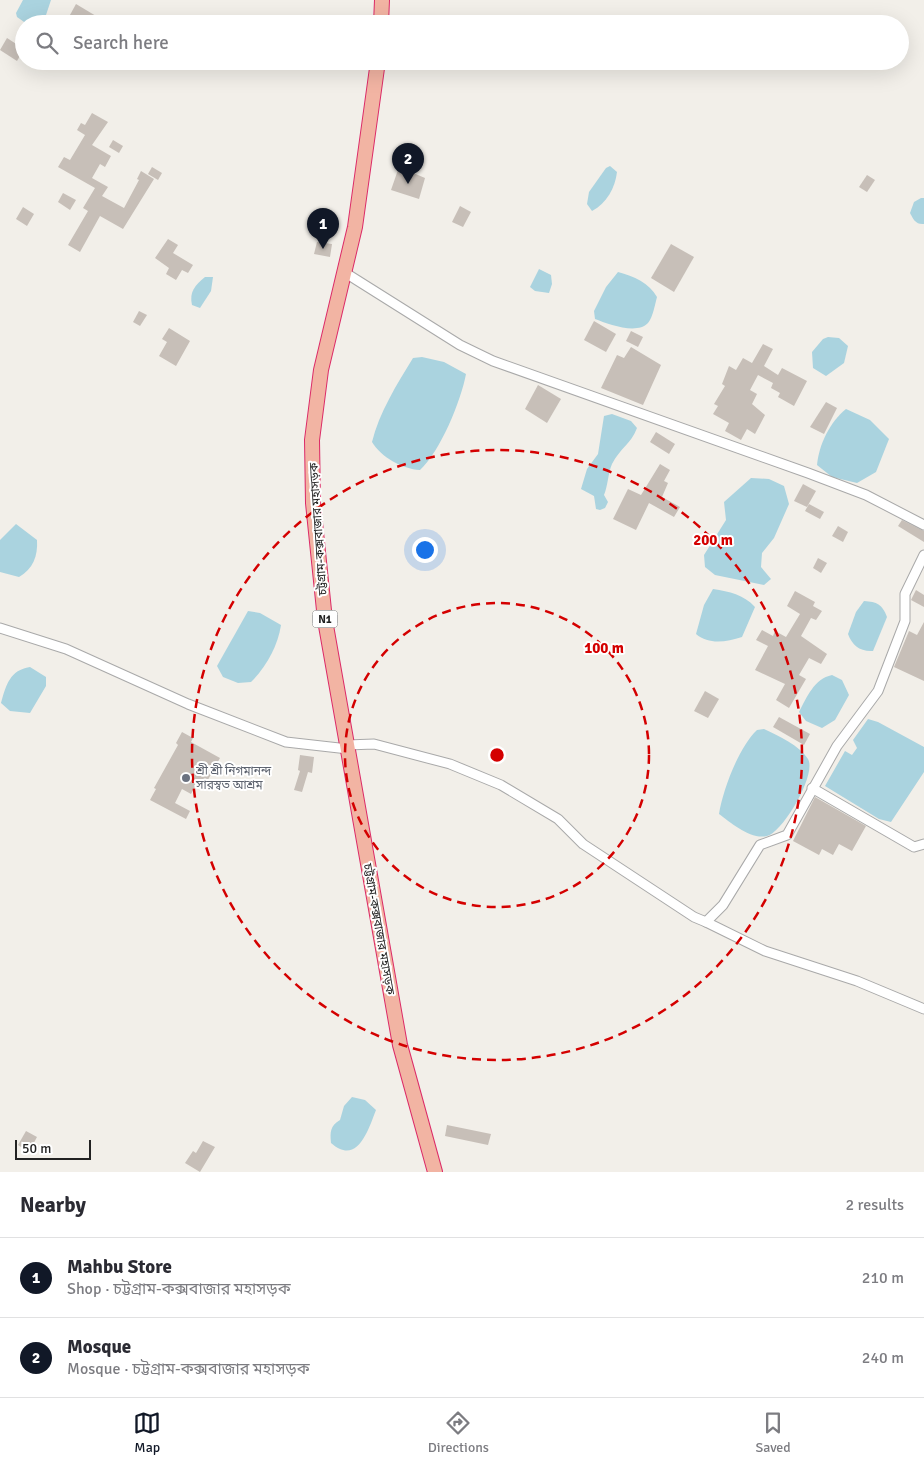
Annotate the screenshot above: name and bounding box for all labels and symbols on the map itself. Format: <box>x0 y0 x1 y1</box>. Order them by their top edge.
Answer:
pin: 2 <box>392 143 424 184</box>
pin: 1 <box>307 208 339 249</box>
street label: চট্টগ্রাম-কক্সবাজার মহাসড়ক <box>305 462 331 597</box>
text: 200 m <box>693 531 733 549</box>
your location <box>412 537 438 563</box>
road number: N1 <box>312 610 338 628</box>
text: 100 m <box>584 639 624 657</box>
centre of rings <box>488 746 506 764</box>
place label: শ্রী শ্রী নিগমানন্দ সারস্বত আশ্রম <box>195 763 272 793</box>
marker: শ্রী শ্রী নিগমানন্দ সারস্বত আশ্রম <box>180 772 192 784</box>
street label: চট্টগ্রাম-কক্সবাজার মহাসড়ক <box>359 861 398 996</box>
scale bar <box>15 1137 91 1160</box>

